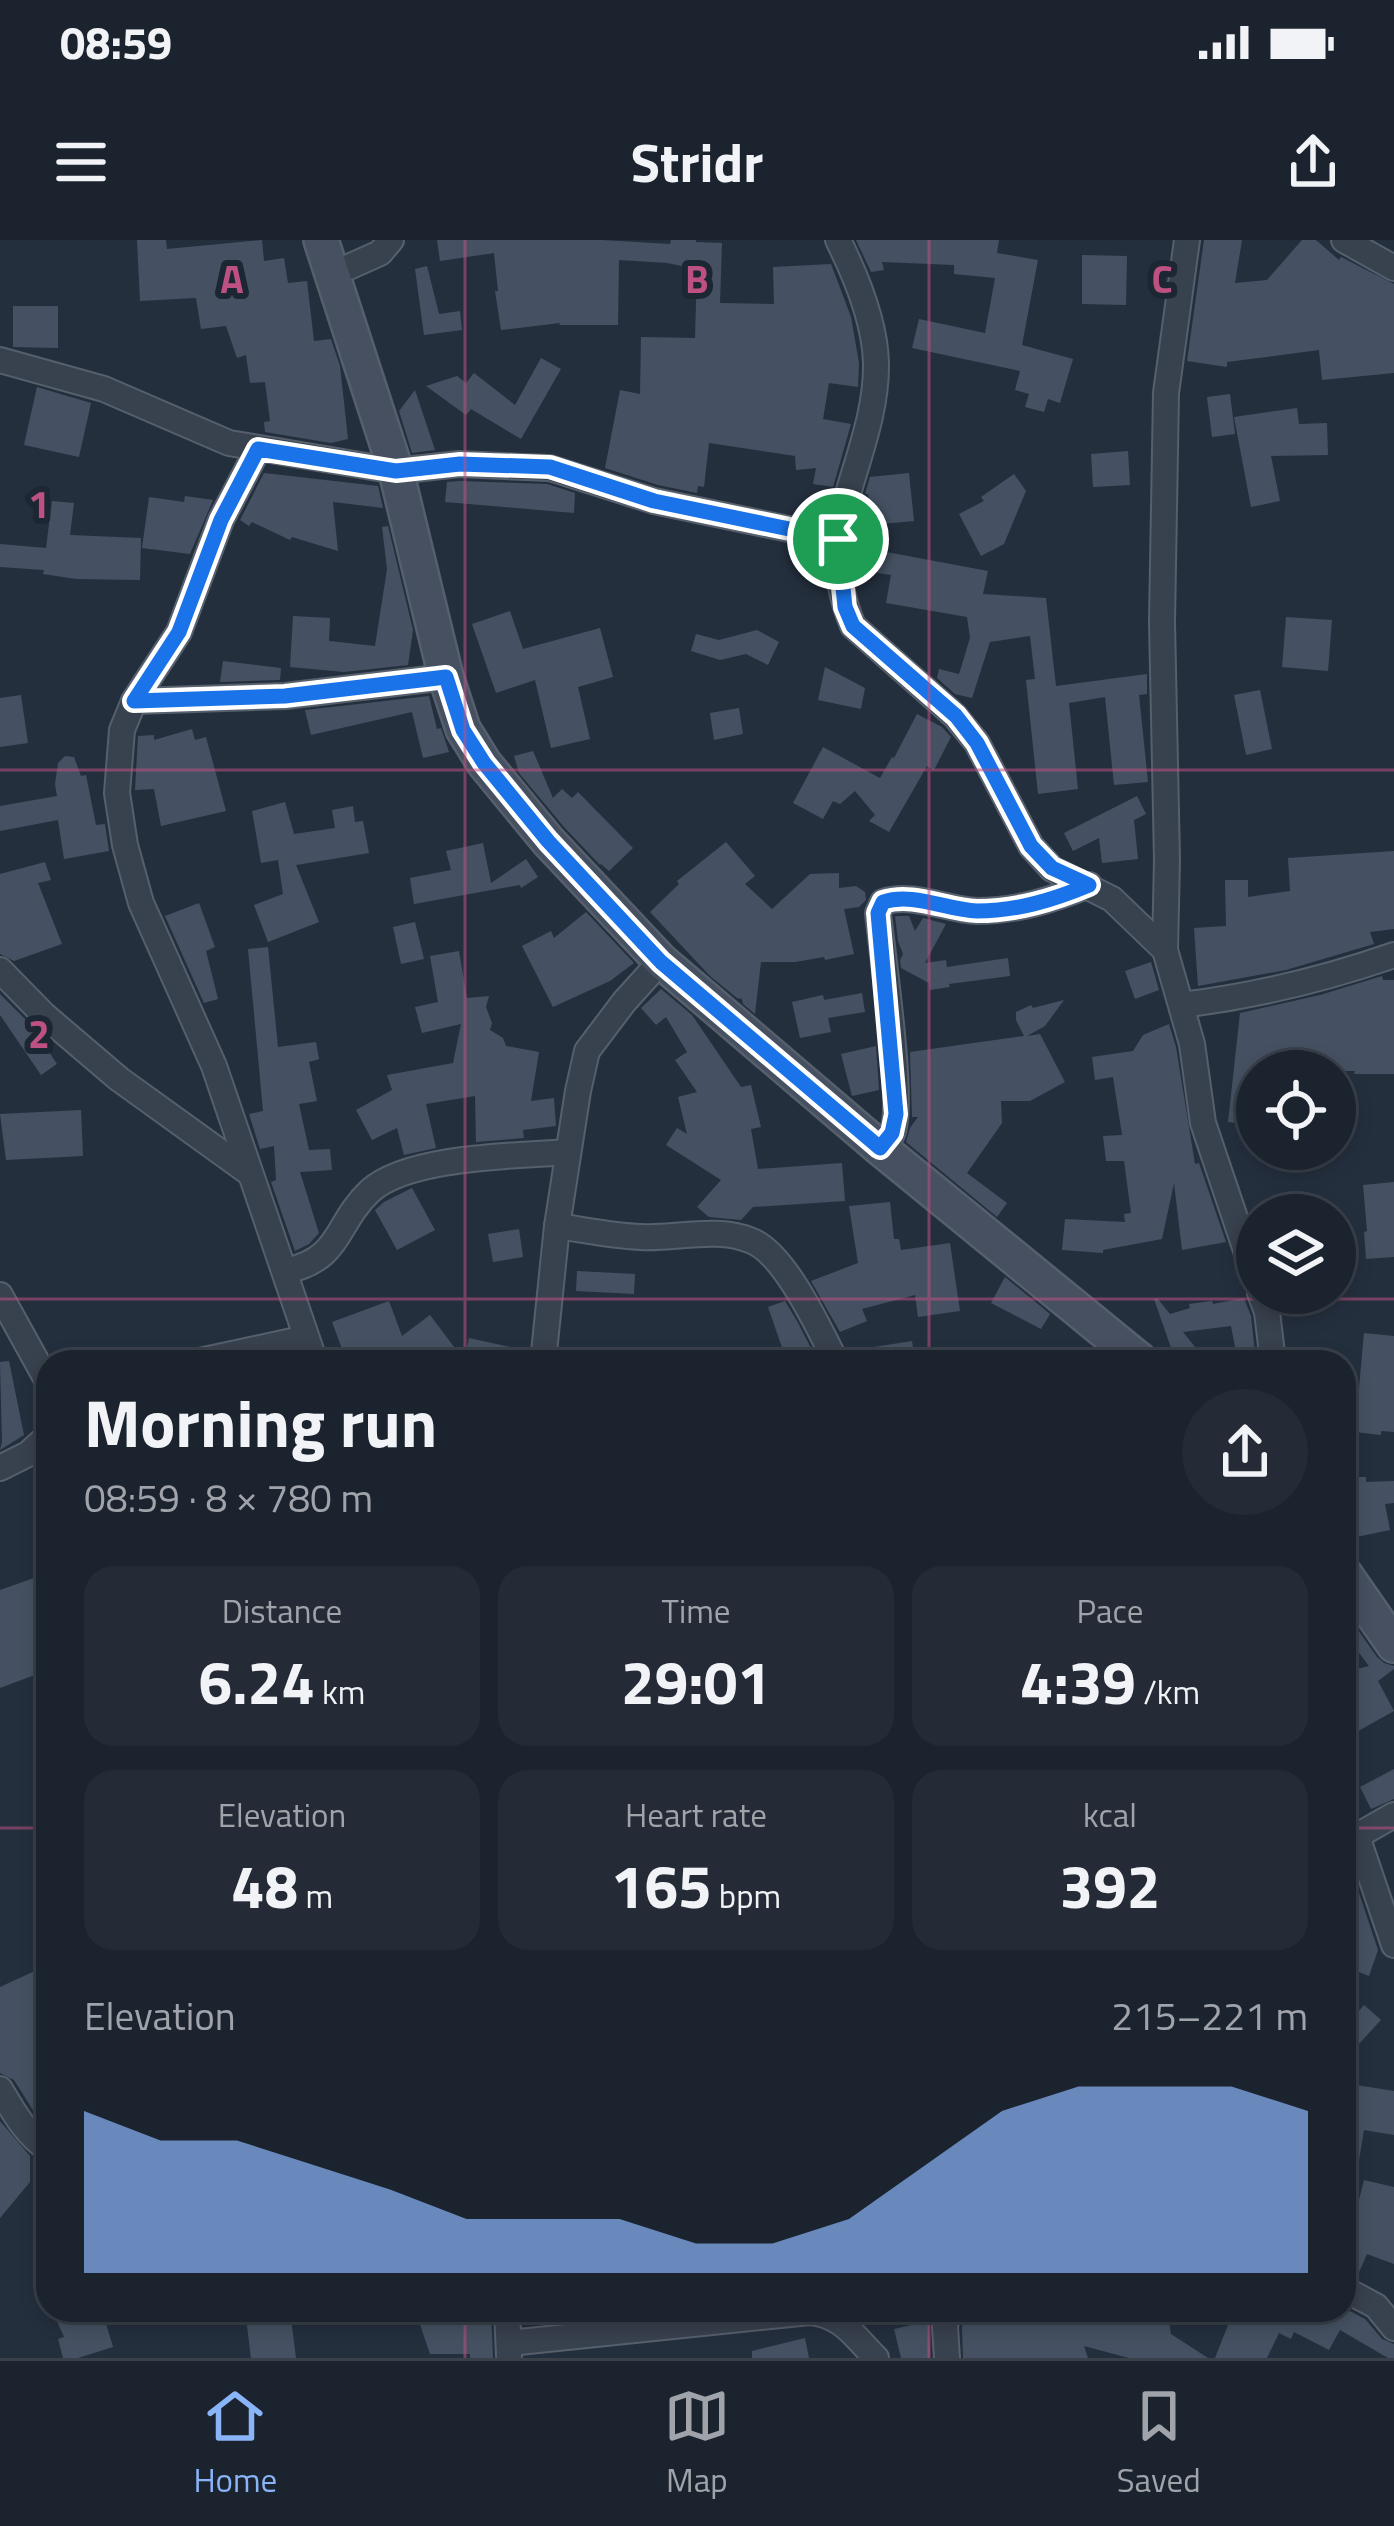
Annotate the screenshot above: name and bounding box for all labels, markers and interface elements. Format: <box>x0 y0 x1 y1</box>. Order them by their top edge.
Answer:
text: 08:59 <box>60 8 172 76</box>
text: Stridr <box>631 121 763 203</box>
icon: menu <box>48 129 114 195</box>
icon: share <box>1280 129 1346 195</box>
text: A <box>220 249 244 308</box>
text: B <box>685 249 709 308</box>
text: C <box>1151 249 1173 308</box>
text: 1 <box>28 474 50 533</box>
pin <box>787 488 889 590</box>
icon: arrive <box>805 506 871 572</box>
text: 2 <box>28 1004 50 1063</box>
map controls <box>1236 1050 1356 1314</box>
button: locate <box>1236 1050 1356 1170</box>
button: layers <box>1236 1194 1356 1314</box>
text: Morning run <box>84 1372 437 1473</box>
button: share <box>1182 1389 1308 1515</box>
text: 08:59 · 8 × 780 m <box>84 1468 373 1527</box>
text: Distance <box>222 1586 342 1636</box>
text: Time <box>662 1586 730 1636</box>
text: Pace <box>1077 1586 1143 1636</box>
text: 6.24 <box>199 1636 315 1727</box>
text: 29:01 <box>621 1636 771 1727</box>
text: 4:39 <box>1020 1636 1136 1727</box>
text: km <box>315 1667 365 1717</box>
text: /km <box>1136 1667 1200 1717</box>
text: Elevation <box>218 1790 346 1840</box>
text: Heart rate <box>625 1790 767 1840</box>
text: kcal <box>1083 1790 1137 1840</box>
text: 48 <box>231 1840 298 1931</box>
text: 165 <box>611 1840 712 1931</box>
text: 392 <box>1060 1840 1160 1931</box>
text: m <box>298 1871 333 1921</box>
text: bpm <box>712 1871 781 1921</box>
text: Elevation <box>84 1986 236 2045</box>
text: 215–221 m <box>1111 1986 1308 2045</box>
tab: Home <box>193 2383 277 2505</box>
tab: Map <box>664 2383 730 2505</box>
tab: Saved <box>1117 2383 1201 2505</box>

